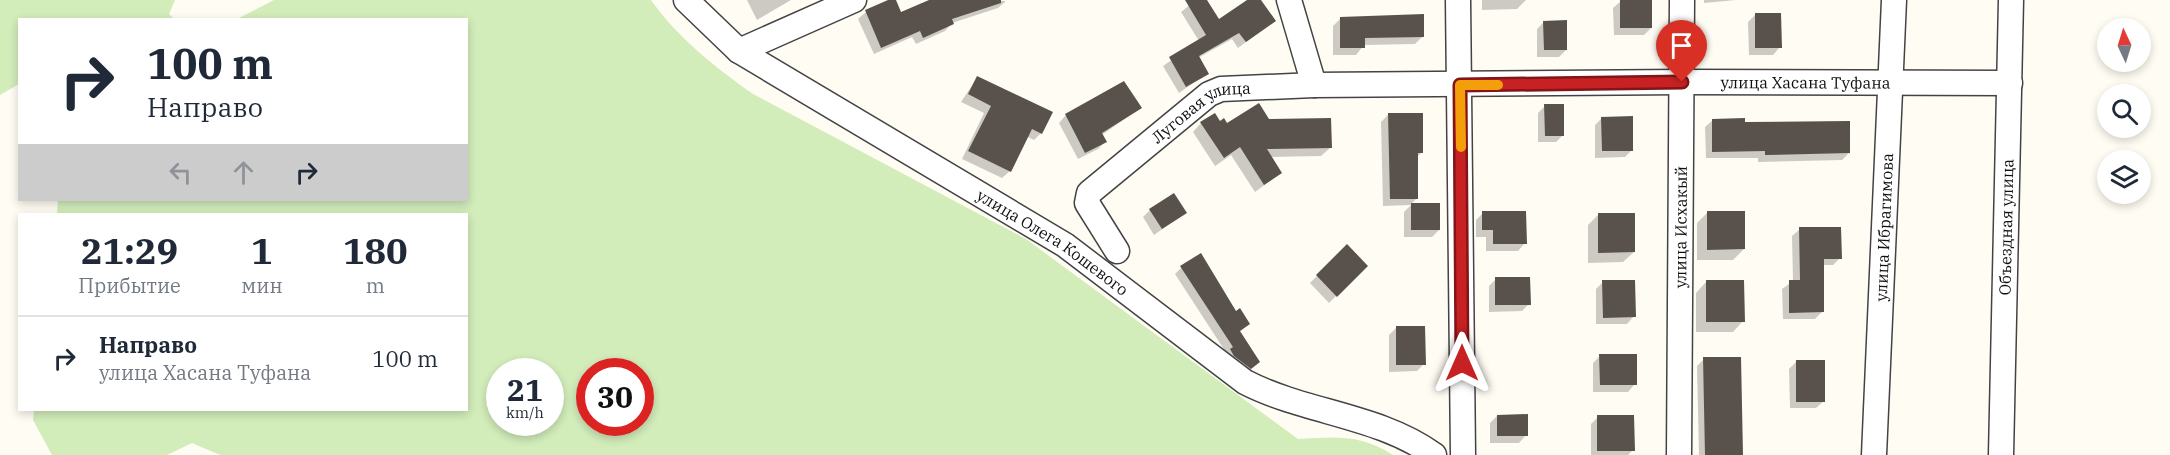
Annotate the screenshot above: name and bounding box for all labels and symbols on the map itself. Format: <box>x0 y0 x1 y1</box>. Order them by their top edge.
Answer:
north arrow <box>2097 18 2151 72</box>
pin <box>1656 20 1707 82</box>
street label: улица Хасана Туфана <box>1721 72 1891 93</box>
street label: Луговая улица <box>1147 78 1251 147</box>
street label: улица Ибрагимова <box>1871 152 1897 302</box>
street label: Объездная улица <box>1995 158 2018 296</box>
street label: улица Исхакый <box>1670 166 1691 288</box>
street label: улица Олега Кошевого <box>973 185 1132 300</box>
position arrow <box>1430 331 1494 395</box>
speed limit sign: 30 <box>576 358 654 436</box>

